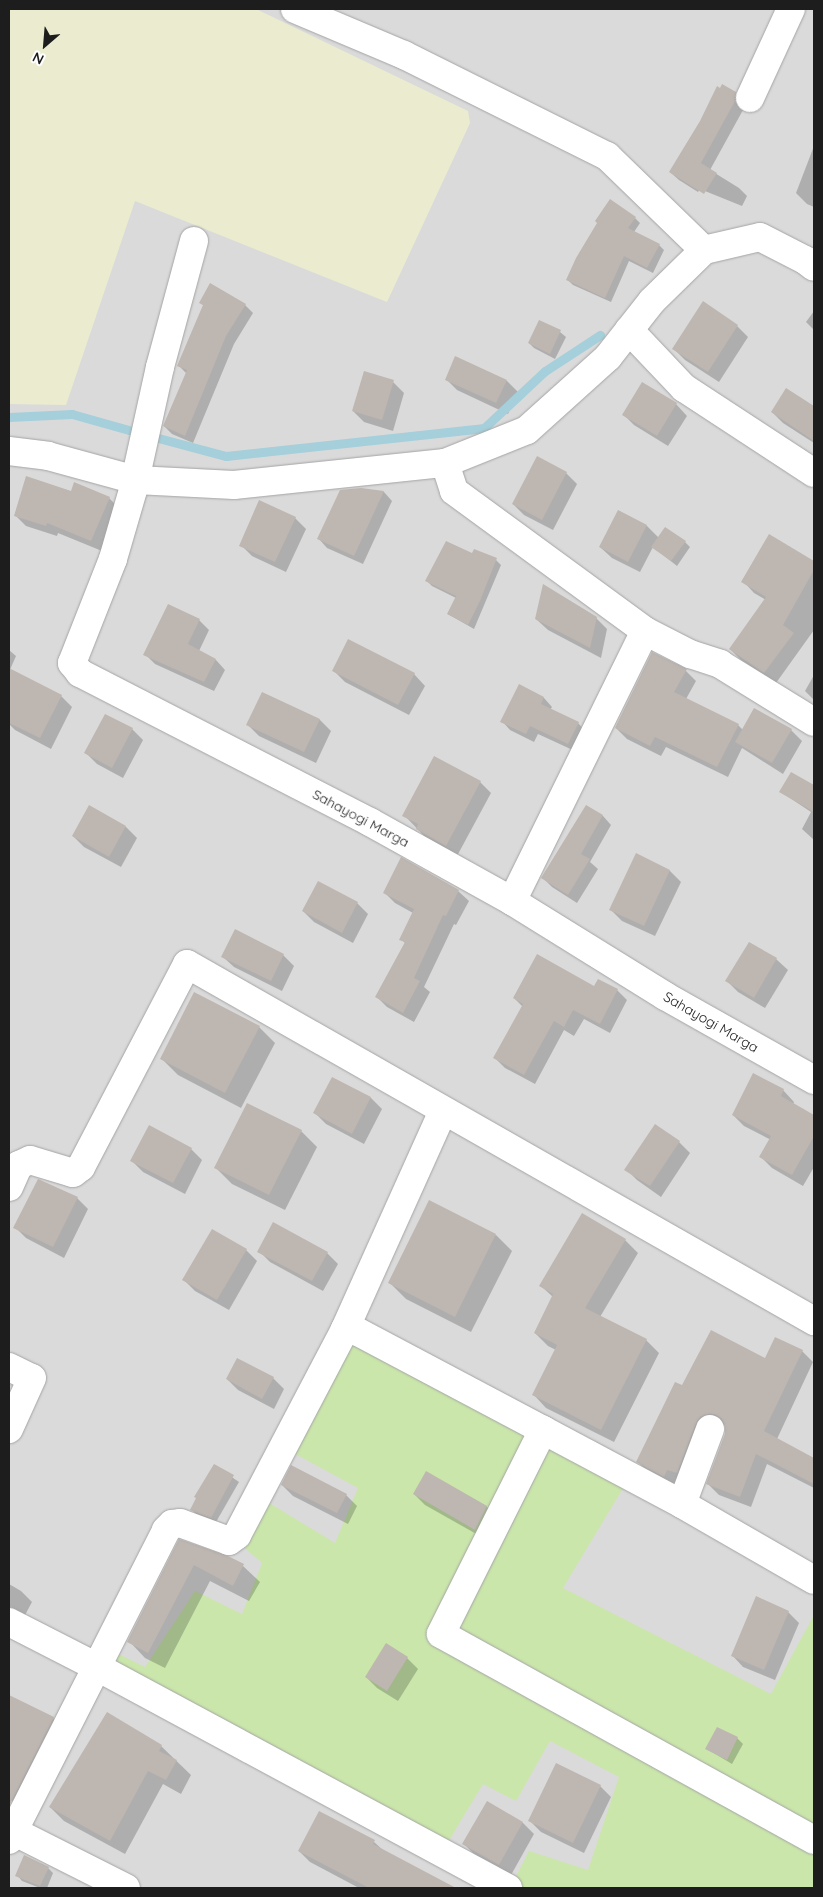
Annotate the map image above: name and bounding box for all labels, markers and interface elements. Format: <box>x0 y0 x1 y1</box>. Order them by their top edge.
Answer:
north arrow <box>20 20 70 70</box>
text: N <box>30 48 47 69</box>
street label: Sahayogi Marga <box>310 785 412 851</box>
street label: Sahayogi Marga <box>660 988 762 1056</box>

